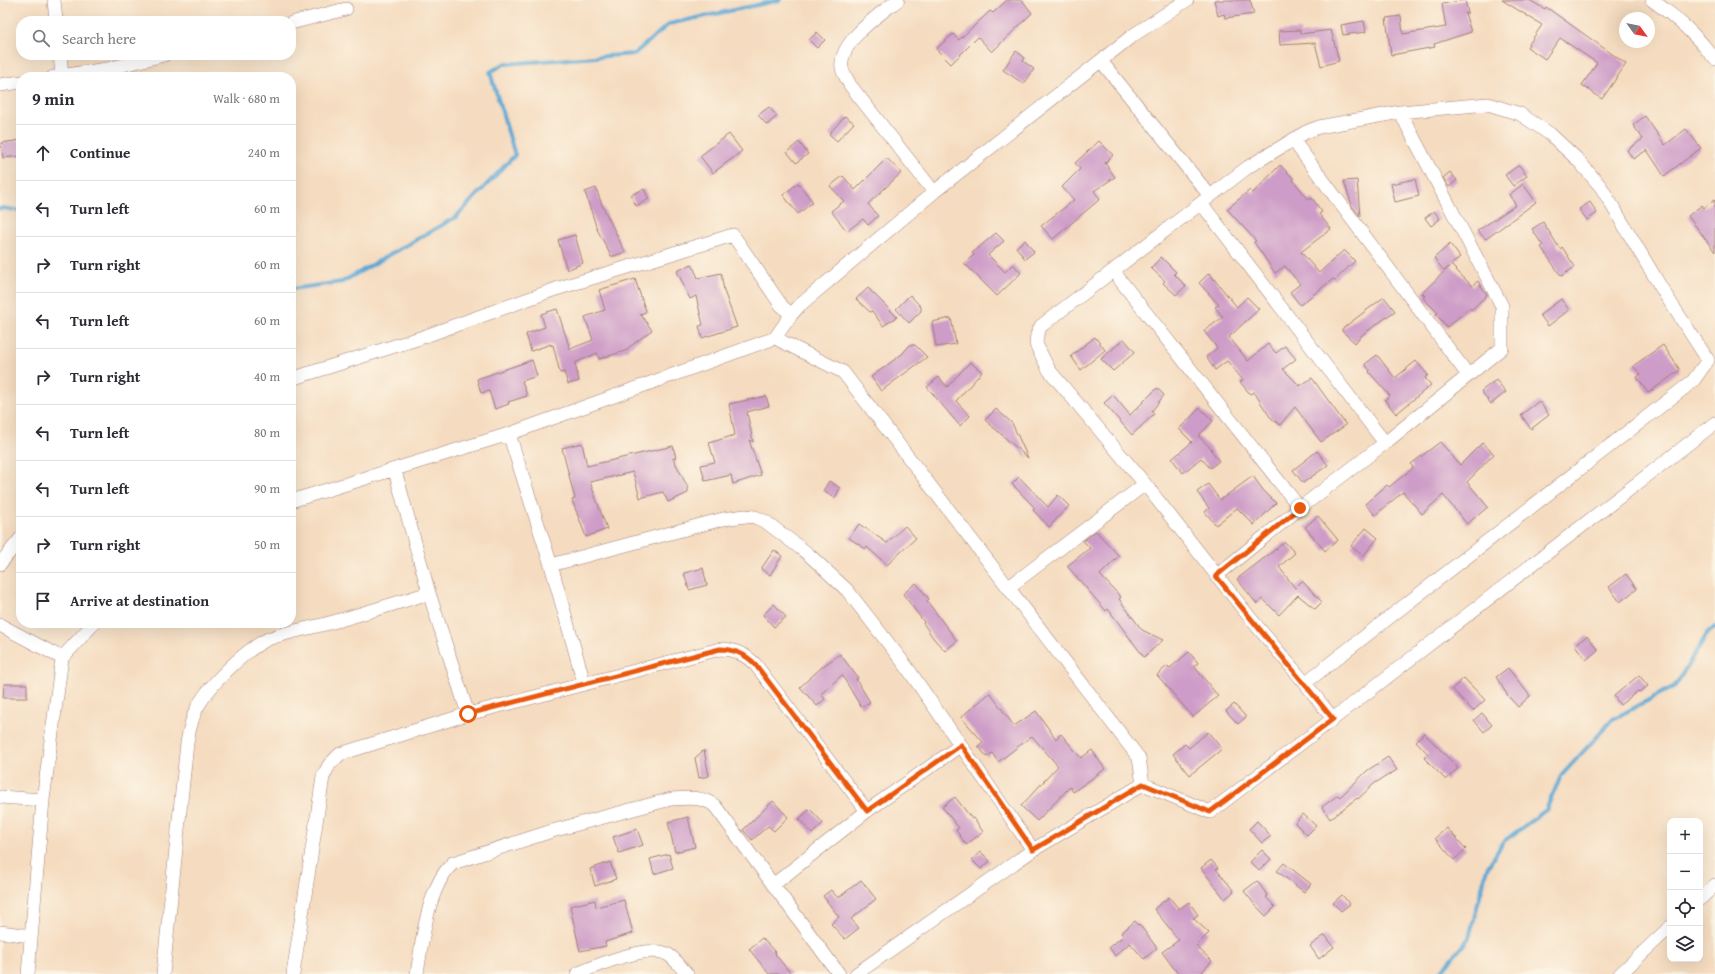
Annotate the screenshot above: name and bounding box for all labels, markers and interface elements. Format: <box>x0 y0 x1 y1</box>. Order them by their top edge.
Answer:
north arrow <box>1619 12 1655 48</box>
search box <box>16 16 296 60</box>
icon: search <box>30 27 52 49</box>
text: Search here <box>62 28 136 49</box>
text: 9 min <box>32 86 74 111</box>
text: Walk · 680 m <box>213 89 280 108</box>
icon: ahead <box>32 142 54 164</box>
text: Continue <box>70 142 131 163</box>
text: 240 m <box>248 143 280 162</box>
icon: left <box>32 198 54 220</box>
text: Turn left <box>70 198 129 219</box>
text: 60 m <box>254 199 280 218</box>
icon: right <box>32 254 54 276</box>
text: Turn right <box>70 254 141 275</box>
text: 60 m <box>254 255 280 274</box>
icon: left <box>32 310 54 332</box>
text: Turn left <box>70 310 129 331</box>
text: 60 m <box>254 311 280 330</box>
icon: right <box>32 366 54 388</box>
text: Turn right <box>70 366 141 387</box>
text: 40 m <box>254 367 280 386</box>
icon: left <box>32 422 54 444</box>
text: Turn left <box>70 422 129 443</box>
text: 80 m <box>254 423 280 442</box>
icon: left <box>32 478 54 500</box>
text: Turn left <box>70 478 129 499</box>
text: 90 m <box>254 479 280 498</box>
route end <box>1291 499 1309 517</box>
icon: right <box>32 534 54 556</box>
text: Turn right <box>70 534 141 555</box>
text: 50 m <box>254 535 280 554</box>
icon: arrive <box>32 590 54 612</box>
text: Arrive at destination <box>70 590 209 611</box>
route start <box>459 705 477 723</box>
map controls <box>1667 818 1703 962</box>
button: + <box>1667 818 1703 854</box>
button: − <box>1667 854 1703 890</box>
button: locate <box>1667 890 1703 926</box>
button: layers <box>1667 926 1703 962</box>

